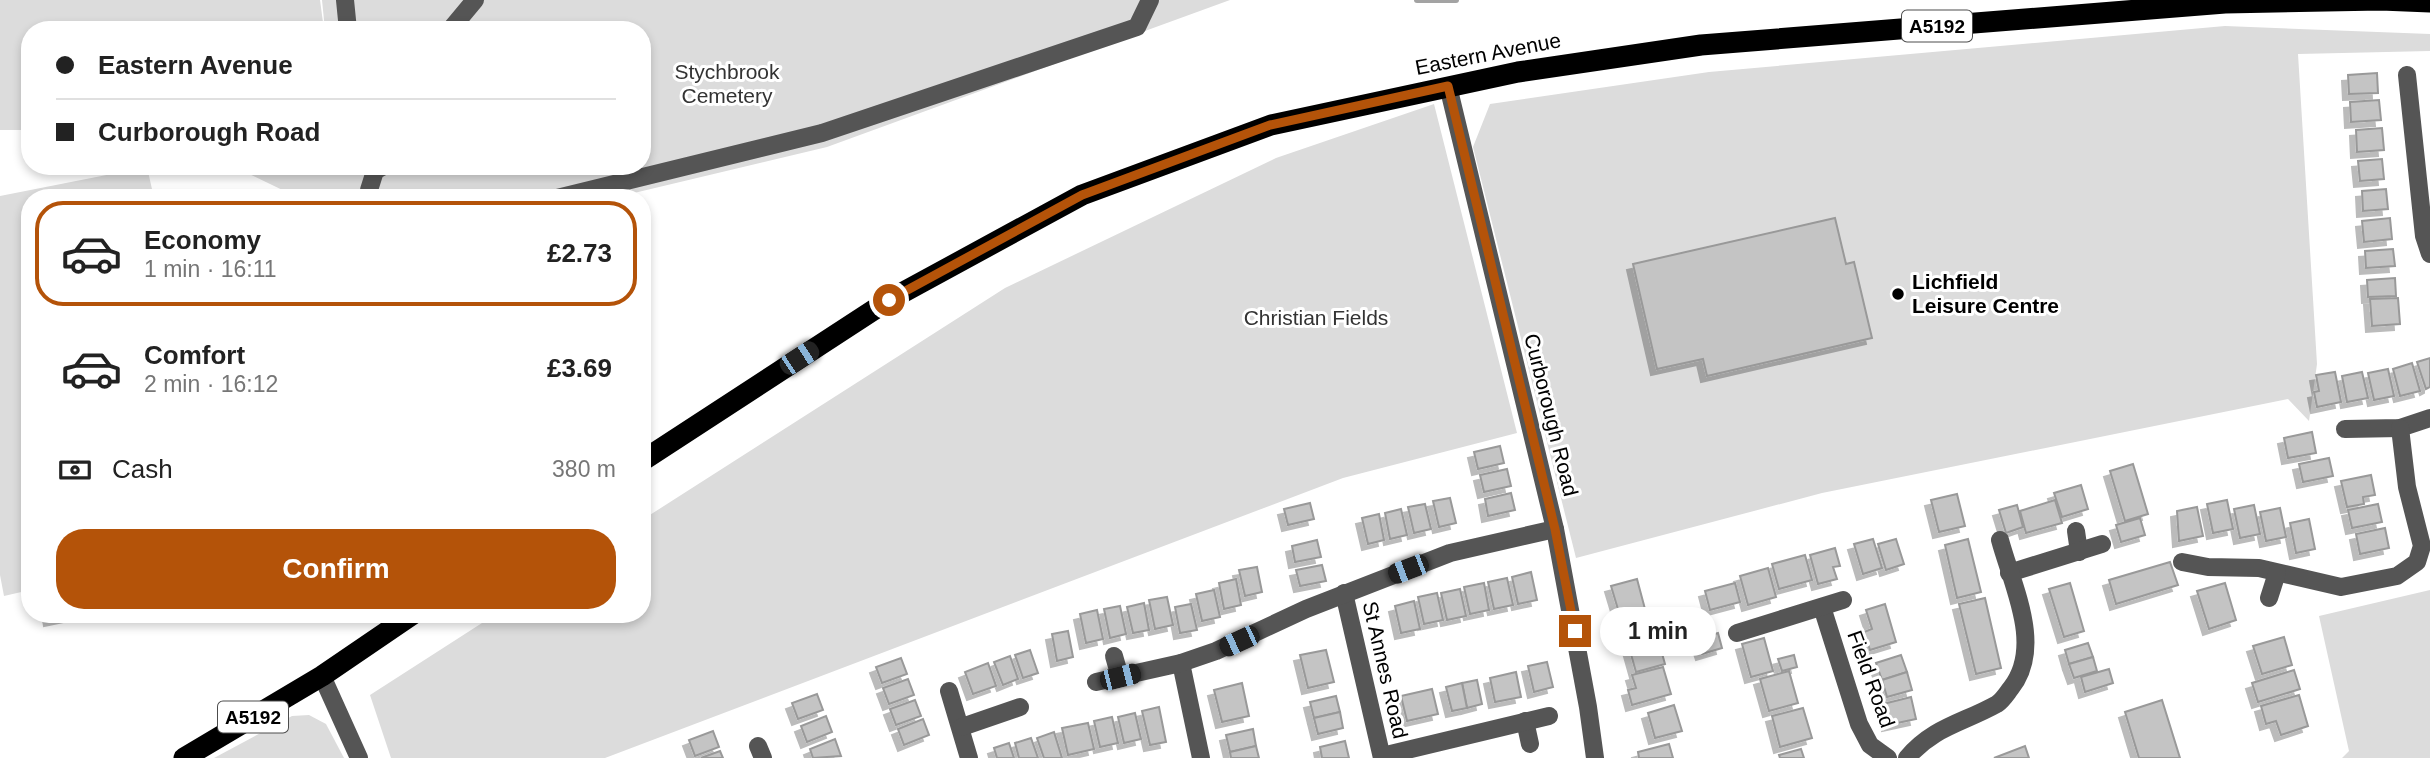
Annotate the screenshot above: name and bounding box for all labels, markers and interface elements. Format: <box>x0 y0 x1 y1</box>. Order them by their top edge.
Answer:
road number: A5192 <box>1902 10 1972 42</box>
street label: Eastern Avenue <box>1413 28 1563 79</box>
text: Eastern Avenue <box>98 50 293 80</box>
park label: Stychbrook Cemetery <box>674 60 780 107</box>
text: Curborough Road <box>98 117 320 147</box>
icon: car <box>60 222 123 285</box>
text: Economy <box>144 225 261 255</box>
text: £2.73 <box>547 238 612 268</box>
text: 1 min · 16:11 <box>144 256 277 282</box>
place label: Lichfield Leisure Centre <box>1912 270 2059 317</box>
route start <box>873 284 905 316</box>
marker: Lichfield Leisure Centre <box>1890 286 1906 302</box>
park label: Christian Fields <box>1244 306 1388 329</box>
street label: Curborough Road <box>1520 331 1583 499</box>
icon: car <box>60 337 123 400</box>
car <box>776 338 823 378</box>
text: Comfort <box>144 340 245 370</box>
text: £3.69 <box>547 353 612 383</box>
text: 2 min · 16:12 <box>144 371 278 397</box>
icon: cash <box>56 451 94 489</box>
text: Cash <box>112 454 173 484</box>
text: 380 m <box>552 456 616 482</box>
button: Confirm <box>56 529 616 609</box>
car <box>1385 552 1432 586</box>
street label: St Annes Road <box>1359 599 1412 741</box>
callout: 1 min <box>1600 606 1715 656</box>
route end <box>1559 615 1591 647</box>
text: 1 min <box>1628 618 1688 644</box>
car <box>1216 623 1263 659</box>
street label: Field Road <box>1843 627 1900 730</box>
car <box>1098 662 1143 692</box>
road number: A5192 <box>218 702 288 732</box>

